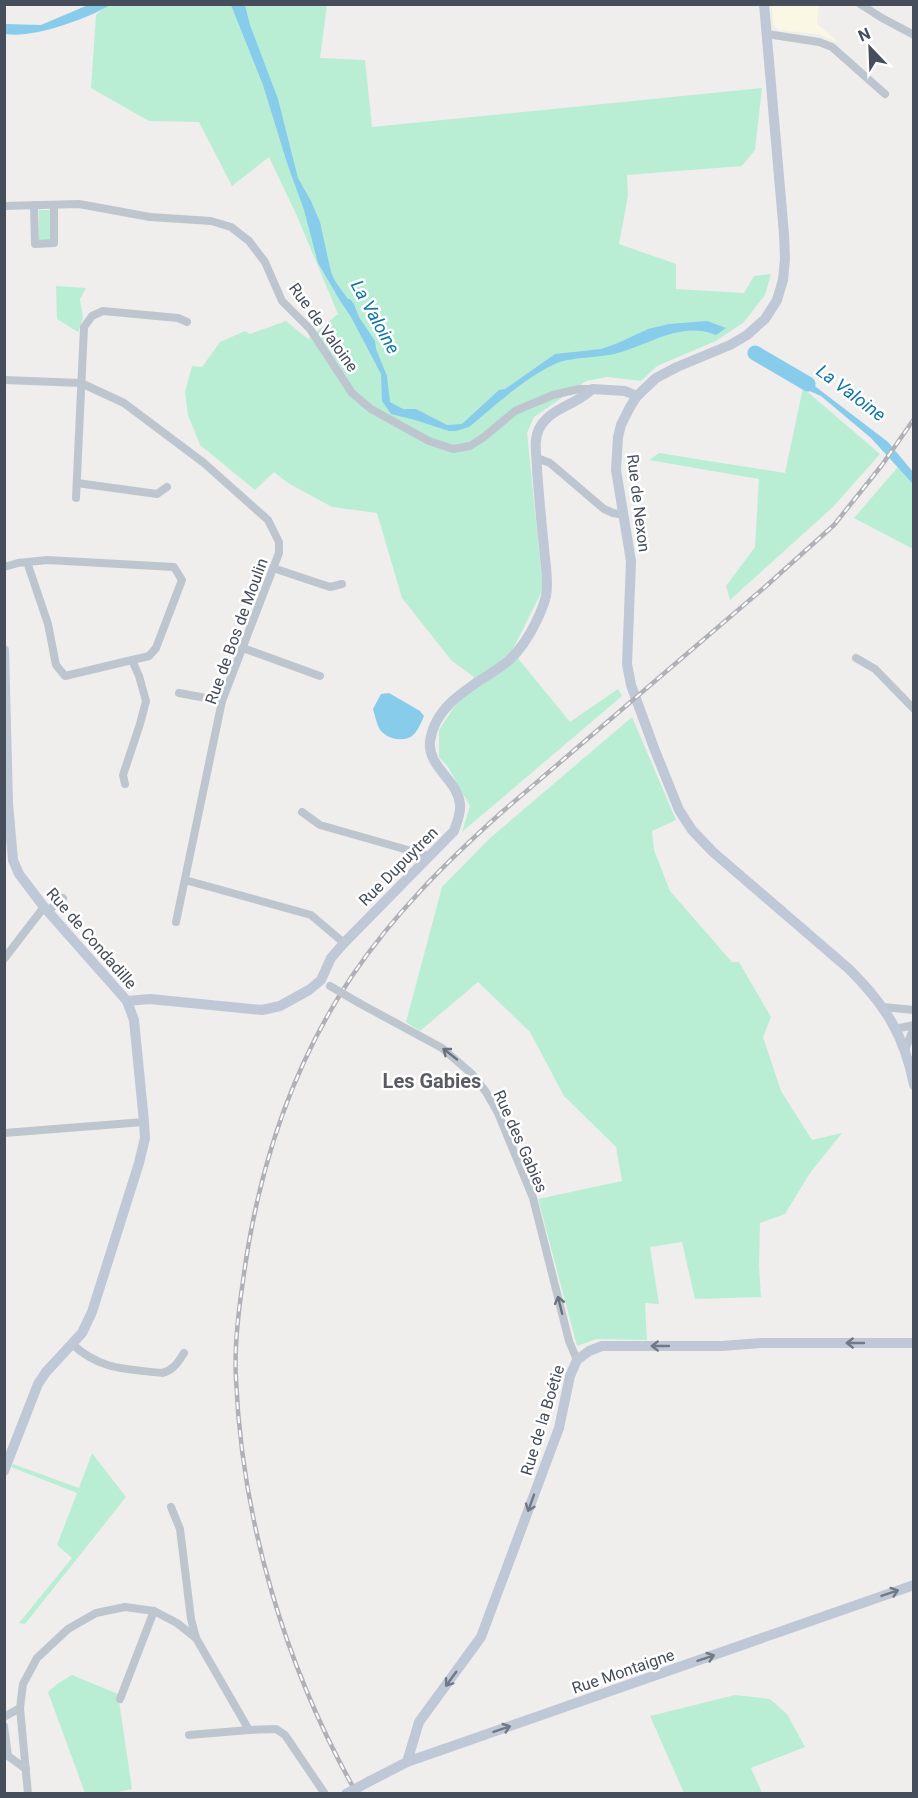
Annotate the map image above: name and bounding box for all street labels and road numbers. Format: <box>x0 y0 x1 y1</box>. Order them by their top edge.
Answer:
street label: Rue de Valoine <box>285 279 362 376</box>
street label: Rue de Nexon <box>623 453 654 553</box>
street label: Rue de Bos de Moulin <box>201 556 272 707</box>
street label: Rue Dupuytren <box>355 823 442 910</box>
street label: Rue de Condadille <box>43 884 141 993</box>
street label: Rue des Gabies <box>489 1087 552 1195</box>
street label: Rue de la Boétie <box>517 1363 568 1478</box>
street label: Rue Montaigne <box>569 1645 677 1698</box>

